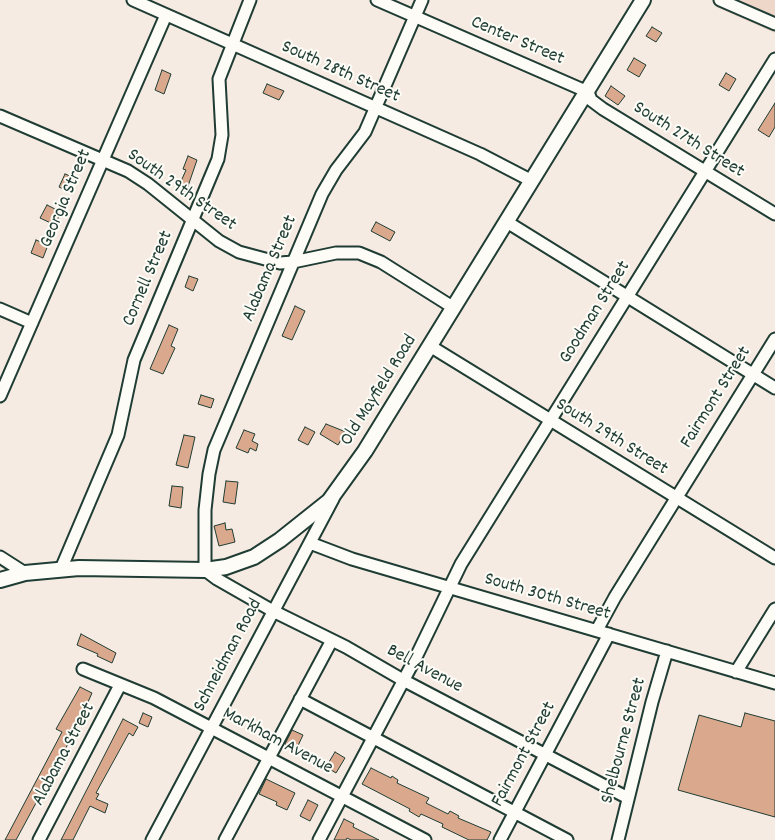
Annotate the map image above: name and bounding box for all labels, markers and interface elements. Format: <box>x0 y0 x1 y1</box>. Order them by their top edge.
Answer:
street label: Center Street <box>467 12 567 72</box>
street label: South 28th Street <box>277 37 403 109</box>
street label: South 27th Street <box>628 98 748 184</box>
street label: South 29th Street <box>122 145 240 237</box>
street label: Georgia Street <box>36 146 98 252</box>
street label: Alabama Street <box>238 212 304 326</box>
street label: Cornell Street <box>119 228 179 330</box>
street label: Goodman Street <box>555 257 637 369</box>
street label: Old Mayfield Road <box>337 331 423 451</box>
street label: Fairmont Street <box>677 343 757 453</box>
street label: South 29th Street <box>551 394 671 482</box>
street label: South 30th Street <box>481 569 613 627</box>
street label: Schneidman Road <box>190 596 268 716</box>
street label: Bell Avenue <box>382 641 466 699</box>
street label: Shelbourne Street <box>597 675 653 807</box>
street label: Fairmont Street <box>488 699 562 811</box>
street label: Alabama Street <box>28 700 102 810</box>
street label: Markham Avenue <box>218 703 336 781</box>

